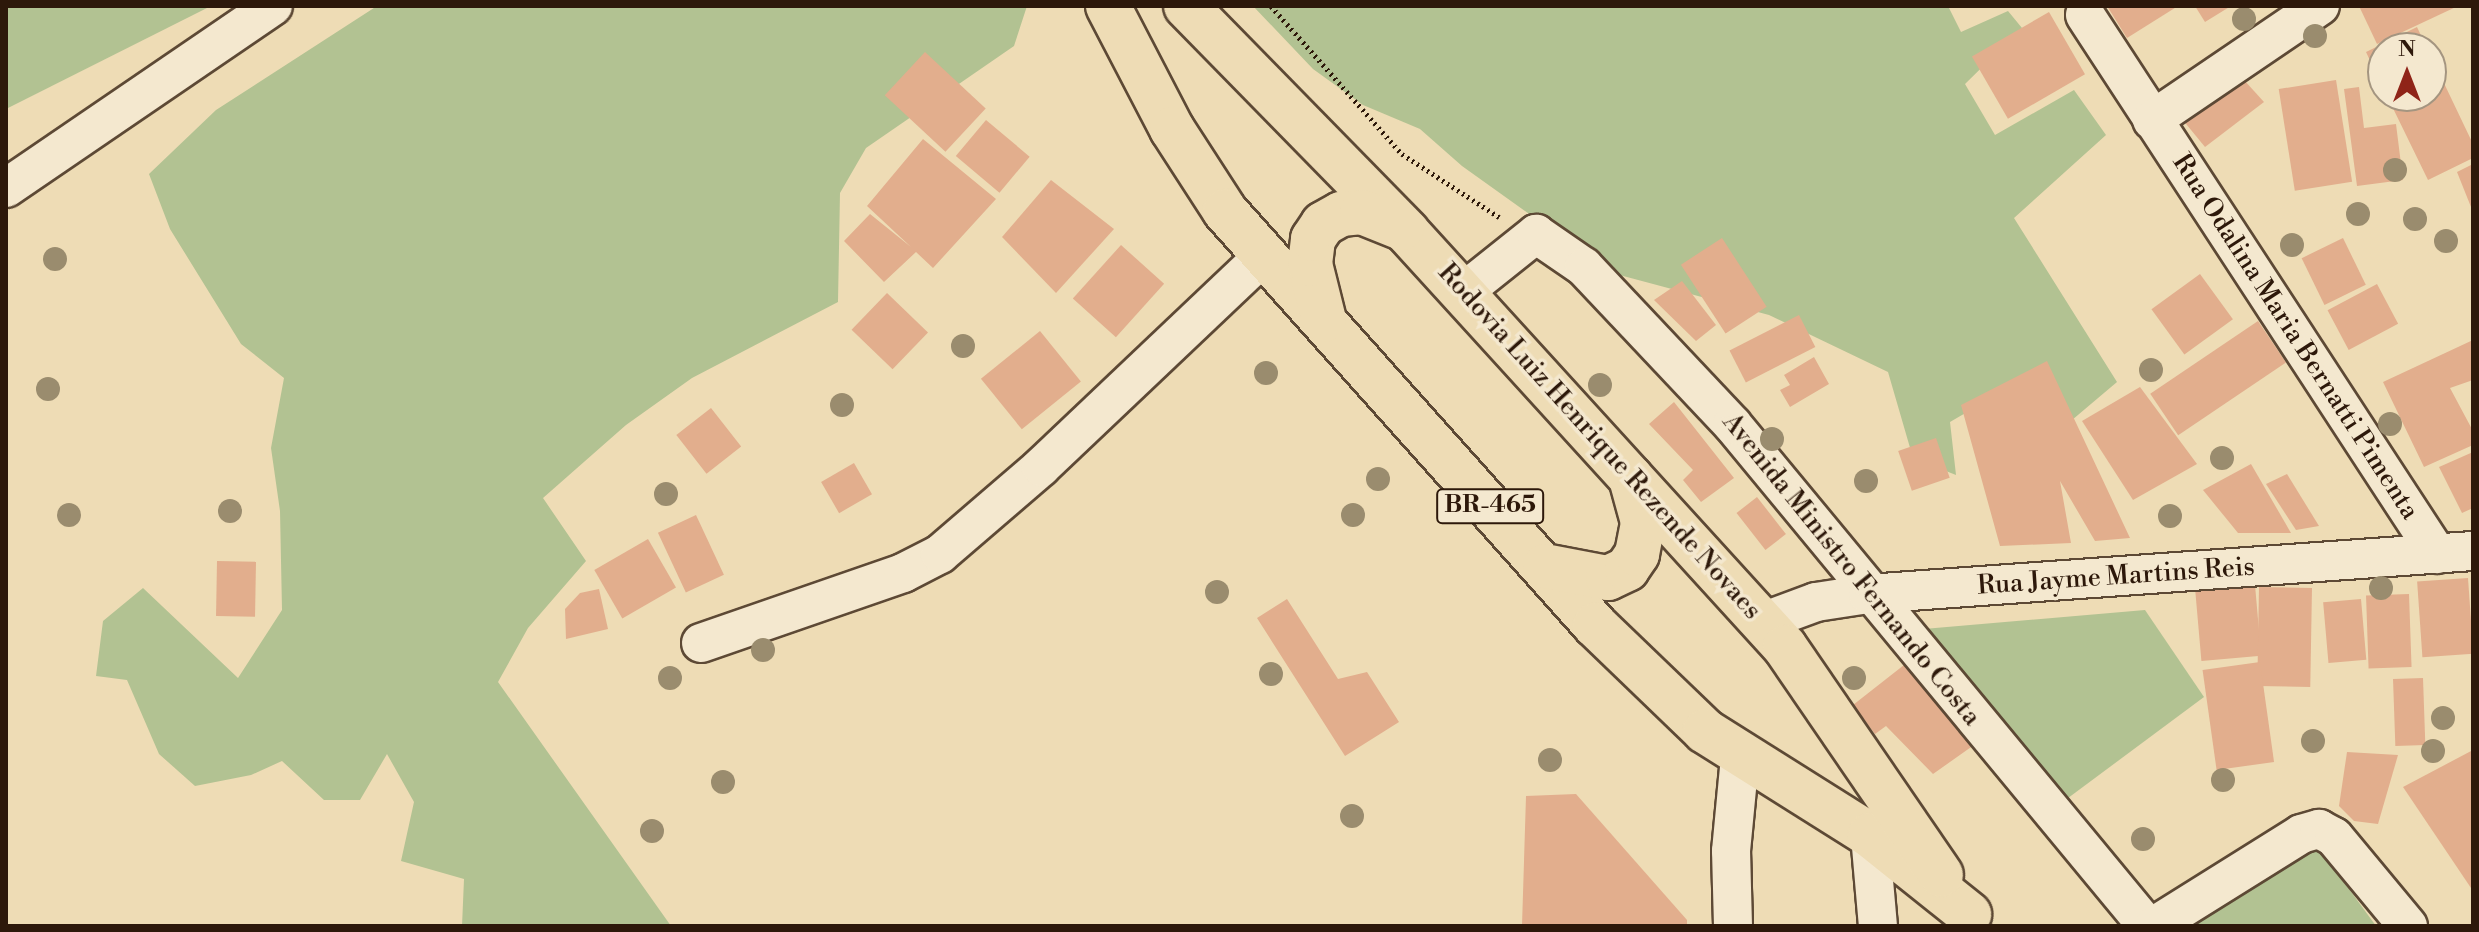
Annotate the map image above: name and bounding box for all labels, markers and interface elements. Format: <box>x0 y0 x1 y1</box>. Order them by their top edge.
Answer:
north arrow <box>2367 32 2447 112</box>
text: N <box>2398 36 2416 63</box>
street label: Rua Odalina Maria Bernatti Pimenta <box>2165 148 2425 526</box>
street label: Rodovia Luiz Henrique Rezende Novaes <box>1431 258 1767 626</box>
street label: Avenida Ministro Fernando Costa <box>1715 408 1987 732</box>
road number: BR-465 <box>1436 486 1544 526</box>
street label: Rua Jayme Martins Reis <box>1976 552 2256 602</box>

